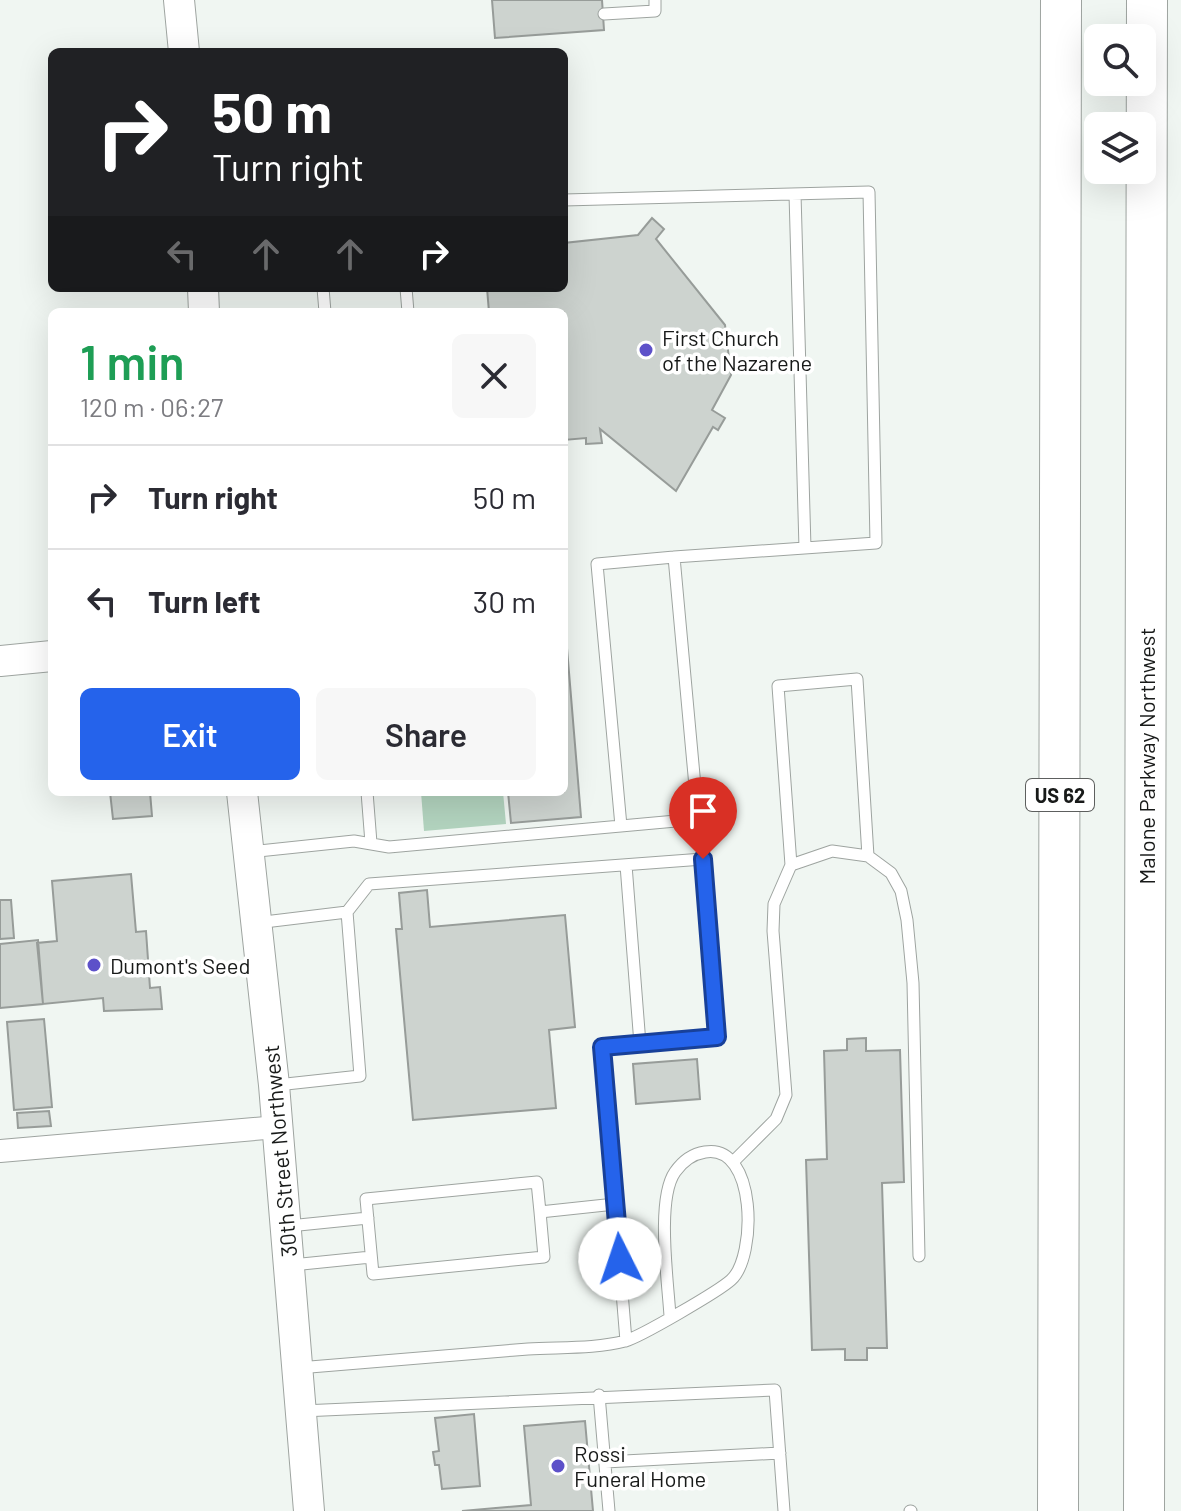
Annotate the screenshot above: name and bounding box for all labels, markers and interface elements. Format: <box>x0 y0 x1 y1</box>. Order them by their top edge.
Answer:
map controls <box>1084 24 1156 184</box>
button: search <box>1084 24 1156 96</box>
text: 50 m <box>212 77 332 144</box>
icon: right <box>80 80 184 184</box>
button: layers <box>1084 112 1156 184</box>
text: Turn right <box>212 145 364 188</box>
icon: left <box>160 232 204 276</box>
icon: ahead <box>244 232 288 276</box>
icon: ahead <box>328 232 372 276</box>
icon: right <box>412 232 456 276</box>
place label: First Church of the Nazarene <box>662 324 812 375</box>
text: 1 min <box>80 332 185 390</box>
button: close <box>452 334 536 418</box>
marker: First Church of the Nazarene <box>637 341 655 359</box>
text: 120 m · 06:27 <box>80 391 223 422</box>
icon: right <box>80 475 124 519</box>
text: Turn right <box>148 479 278 515</box>
text: 50 m <box>473 479 536 515</box>
icon: left <box>80 579 124 623</box>
text: Turn left <box>148 583 261 619</box>
text: 30 m <box>473 583 536 619</box>
street label: Malone Parkway Northwest <box>1133 628 1159 884</box>
button: Exit <box>80 688 300 780</box>
button: Share <box>316 688 536 780</box>
pin <box>669 777 737 859</box>
road number: US 62 <box>1026 779 1094 811</box>
icon: arrive <box>681 789 725 833</box>
place label: Dumont's Seed <box>110 952 251 978</box>
marker: Dumont's Seed <box>85 956 103 974</box>
street label: 30th Street Northwest <box>257 1044 301 1258</box>
position arrow <box>578 1217 662 1301</box>
place label: Rossi Funeral Home <box>574 1440 706 1491</box>
marker: Rossi Funeral Home <box>549 1457 567 1475</box>

